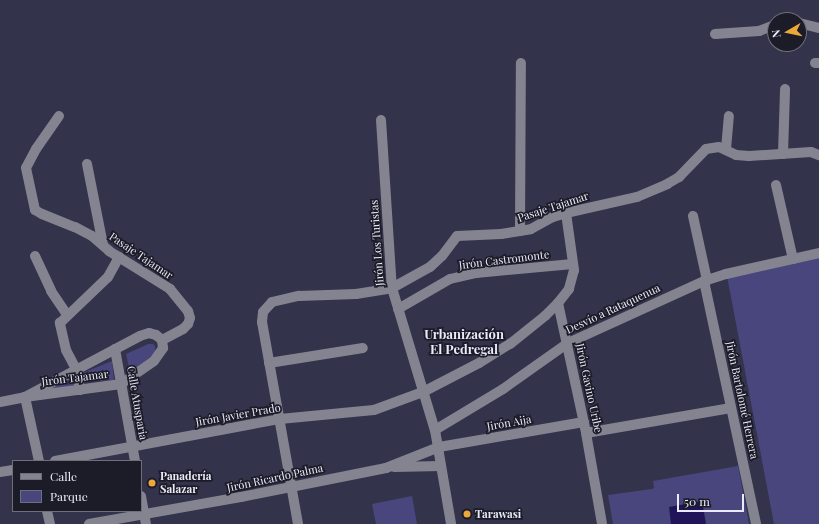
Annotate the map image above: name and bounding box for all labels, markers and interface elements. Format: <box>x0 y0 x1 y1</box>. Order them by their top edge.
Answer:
north arrow <box>767 12 807 52</box>
text: N <box>768 29 784 39</box>
street label: Pasaje Tajamar <box>516 189 590 225</box>
street label: Jirón Los Turistas <box>367 199 387 287</box>
street label: Pasaje Tajamar <box>107 230 175 282</box>
street label: Jirón Castromonte <box>458 248 550 272</box>
street label: Desvío a Rataquenua <box>564 281 662 337</box>
district label: Urbanización El Pedregal <box>424 327 504 358</box>
street label: Jirón Bartolomé Herrera <box>723 340 761 460</box>
street label: Jirón Gavino Uribe <box>573 342 605 434</box>
street label: Calle Atusparia <box>124 365 150 441</box>
street label: Jirón Tajamar <box>41 367 109 389</box>
street label: Jirón Javier Prado <box>194 401 282 429</box>
street label: Jirón Aija <box>486 413 532 433</box>
legend <box>12 460 142 512</box>
street label: Jirón Ricardo Palma <box>226 461 324 495</box>
text: Calle <box>50 468 77 484</box>
place label: Panadería Salazar <box>160 470 211 496</box>
marker: Panadería Salazar <box>147 478 157 488</box>
scale bar <box>679 486 746 512</box>
text: Parque <box>50 488 88 504</box>
text: 50 m <box>684 493 710 509</box>
place label: Tarawasi <box>475 507 521 521</box>
marker: Tarawasi <box>462 509 472 519</box>

